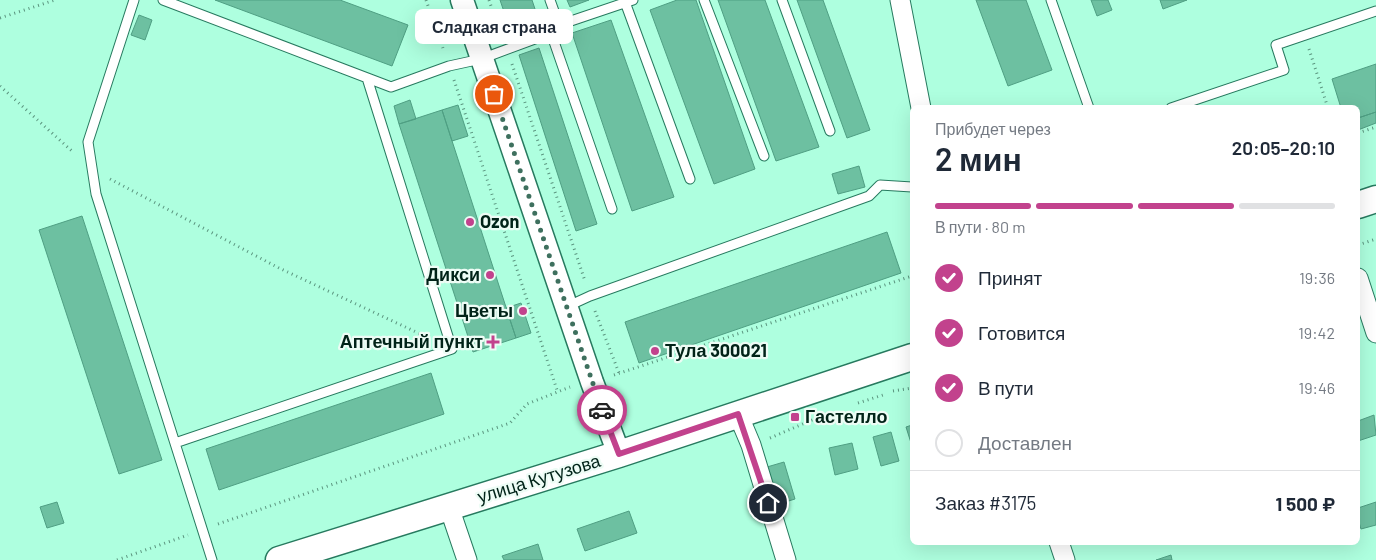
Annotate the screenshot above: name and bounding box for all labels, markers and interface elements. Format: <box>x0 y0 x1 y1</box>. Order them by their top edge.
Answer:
callout: Сладкая страна <box>415 9 573 44</box>
text: Сладкая страна <box>432 17 556 36</box>
pin <box>473 73 515 115</box>
icon: bag <box>480 80 508 108</box>
text: Прибудет через <box>935 119 1051 138</box>
text: 20:05–20:10 <box>1232 136 1335 159</box>
text: 2 мин <box>935 139 1022 177</box>
place label: Ozon <box>480 210 519 232</box>
marker: Ozon <box>464 216 476 228</box>
text: В пути · 80 m <box>935 217 1025 236</box>
place label: Дикси <box>426 263 480 285</box>
icon: check <box>935 264 963 292</box>
text: Принят <box>978 266 1042 289</box>
text: 19:36 <box>1299 268 1335 287</box>
marker: Дикси <box>484 269 496 281</box>
place label: Цветы <box>455 299 513 321</box>
marker: Цветы <box>517 305 529 317</box>
icon: check <box>935 319 963 347</box>
text: Готовится <box>978 321 1065 344</box>
text: 19:42 <box>1298 323 1335 342</box>
place label: Аптечный пункт <box>340 330 483 352</box>
marker: Аптечный пункт <box>487 336 499 348</box>
place label: Тула 300021 <box>665 339 767 361</box>
marker: Тула 300021 <box>649 345 661 357</box>
icon: check <box>935 374 963 402</box>
text: В пути <box>978 376 1034 399</box>
text: 19:46 <box>1299 378 1335 397</box>
courier <box>577 385 627 435</box>
icon: car <box>588 396 616 424</box>
place label: Гастелло <box>805 405 887 427</box>
marker: Гастелло <box>789 411 801 423</box>
text: Доставлен <box>978 431 1072 454</box>
street label: улица Кутузова <box>475 449 604 507</box>
pin <box>747 482 789 524</box>
icon: home <box>754 489 782 517</box>
text: Заказ #3175 <box>935 491 1036 514</box>
text: 1 500 ₽ <box>1275 492 1335 515</box>

